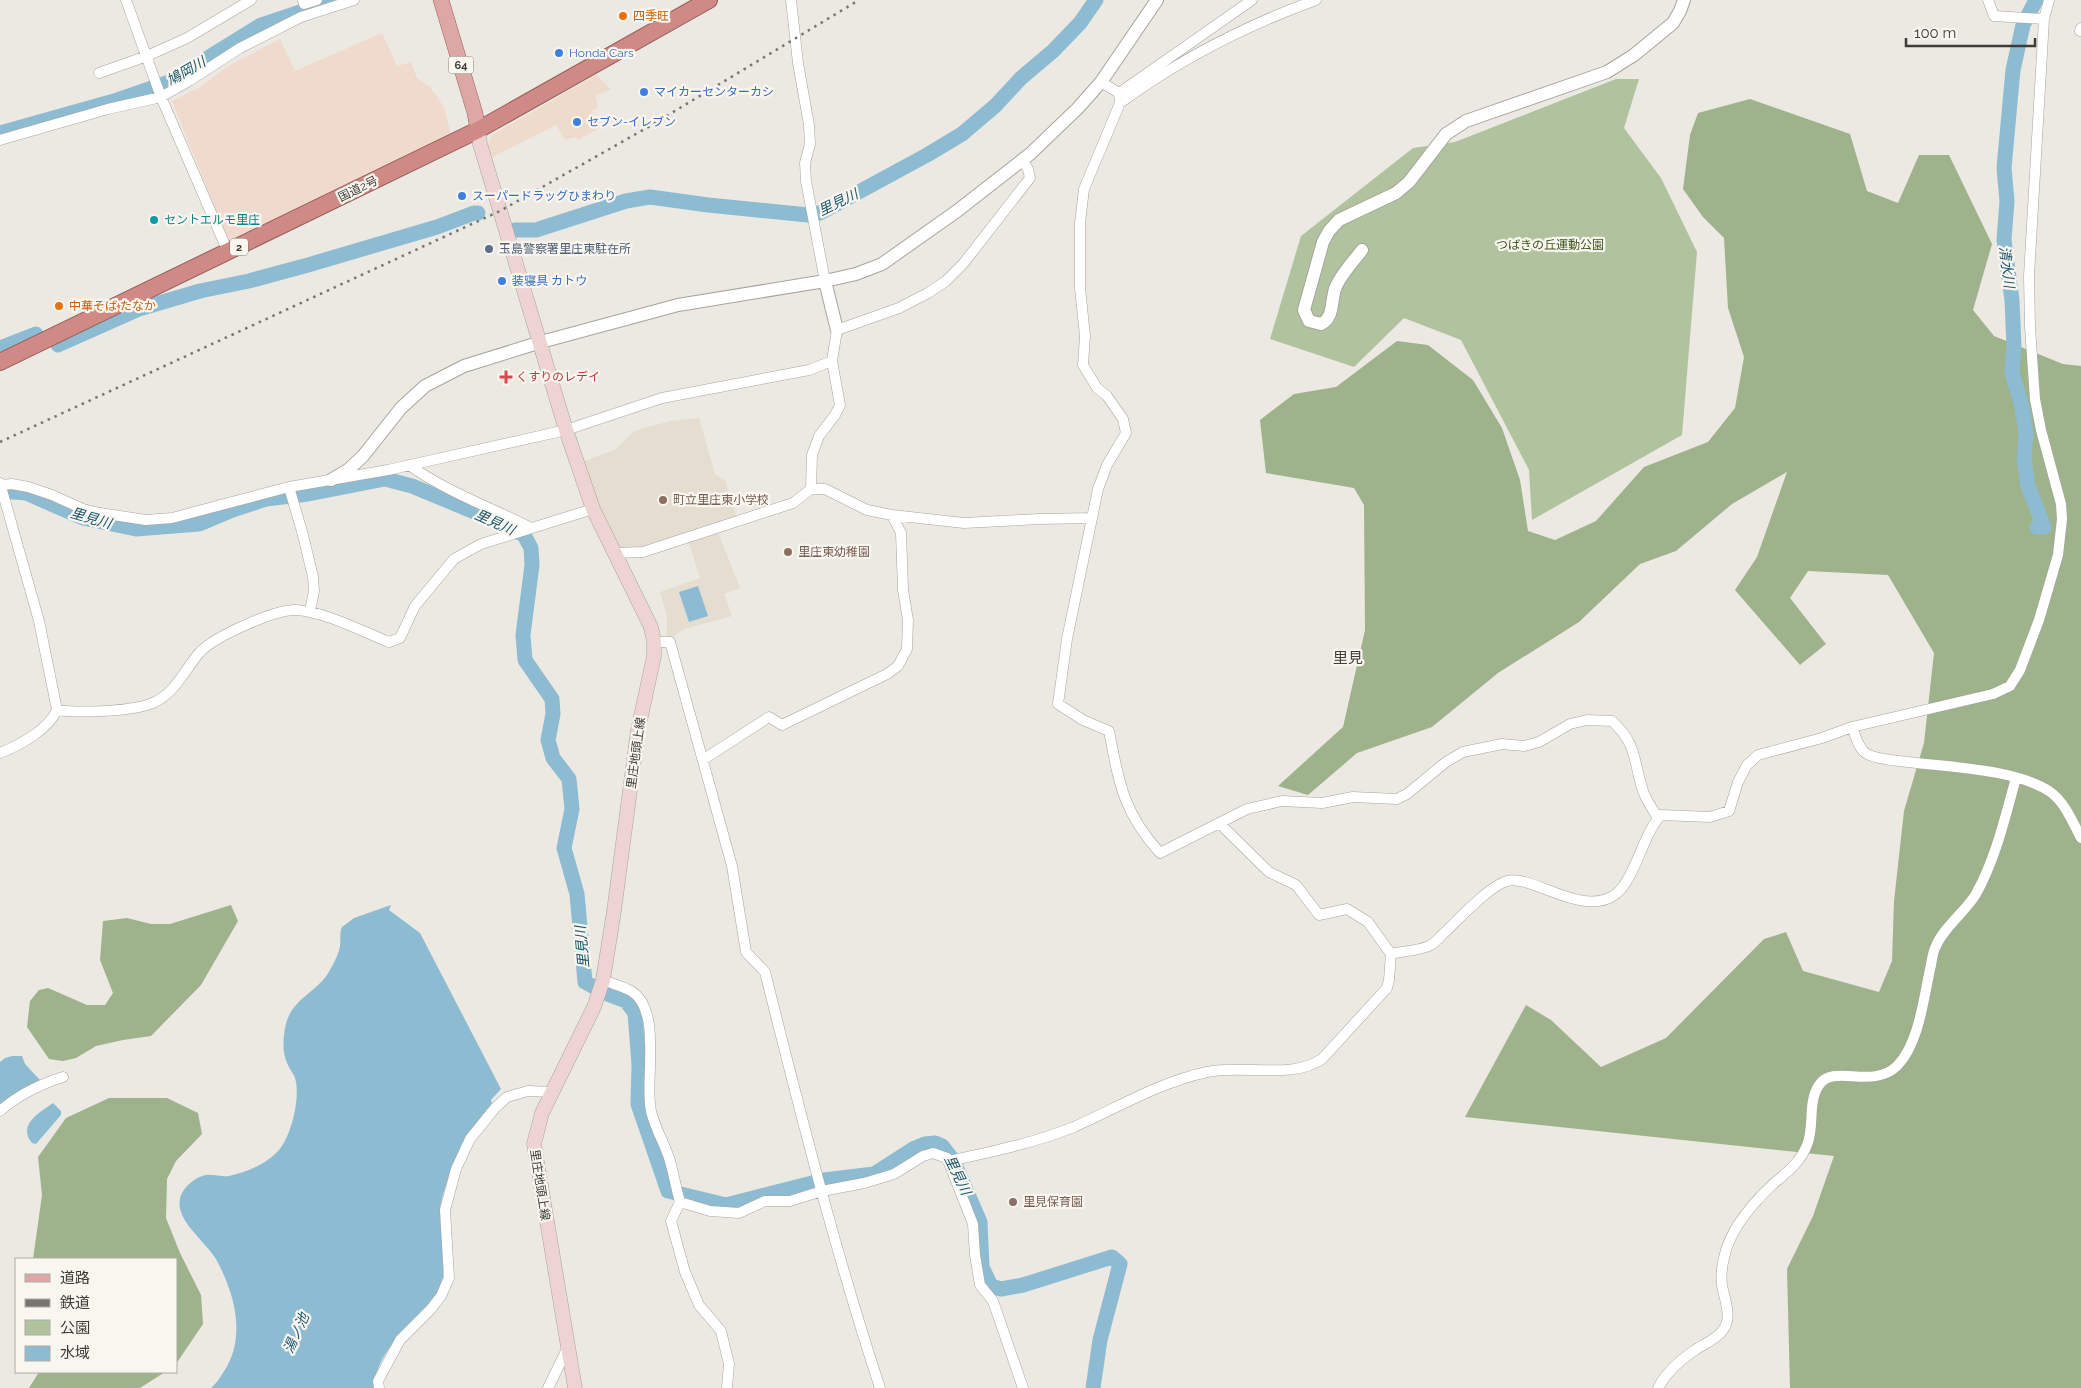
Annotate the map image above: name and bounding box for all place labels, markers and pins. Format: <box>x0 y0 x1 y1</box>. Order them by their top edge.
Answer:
place label: 四季旺 <box>633 9 669 23</box>
marker: 四季旺 <box>617 10 629 22</box>
place label: Honda Cars <box>569 46 634 60</box>
marker: Honda Cars <box>553 47 565 59</box>
place label: マイカーセンターカシ <box>654 85 774 99</box>
marker: マイカーセンターカシ <box>638 86 650 98</box>
place label: セブン-イレブン <box>587 115 676 129</box>
marker: セブン-イレブン <box>571 116 583 128</box>
place label: スーパードラッグひまわり <box>472 189 616 203</box>
marker: スーパードラッグひまわり <box>456 190 468 202</box>
place label: セントエルモ里庄 <box>164 213 260 227</box>
marker: セントエルモ里庄 <box>148 214 160 226</box>
place label: 玉島警察署里庄東駐在所 <box>499 242 631 256</box>
marker: 玉島警察署里庄東駐在所 <box>483 243 495 255</box>
place label: 装寝具 カトウ <box>512 274 587 288</box>
marker: 装寝具 カトウ <box>496 275 508 287</box>
place label: 中華そば たなか <box>69 299 156 313</box>
marker: 中華そば たなか <box>53 300 65 312</box>
place label: くすりのレデイ <box>516 370 600 384</box>
marker: くすりのレデイ <box>500 371 512 383</box>
place label: 町立里庄東小学校 <box>673 493 769 507</box>
marker: 町立里庄東小学校 <box>657 494 669 506</box>
place label: 里庄東幼稚園 <box>798 545 870 559</box>
marker: 里庄東幼稚園 <box>782 546 794 558</box>
place label: 里見保育園 <box>1023 1195 1083 1209</box>
marker: 里見保育園 <box>1007 1196 1019 1208</box>

